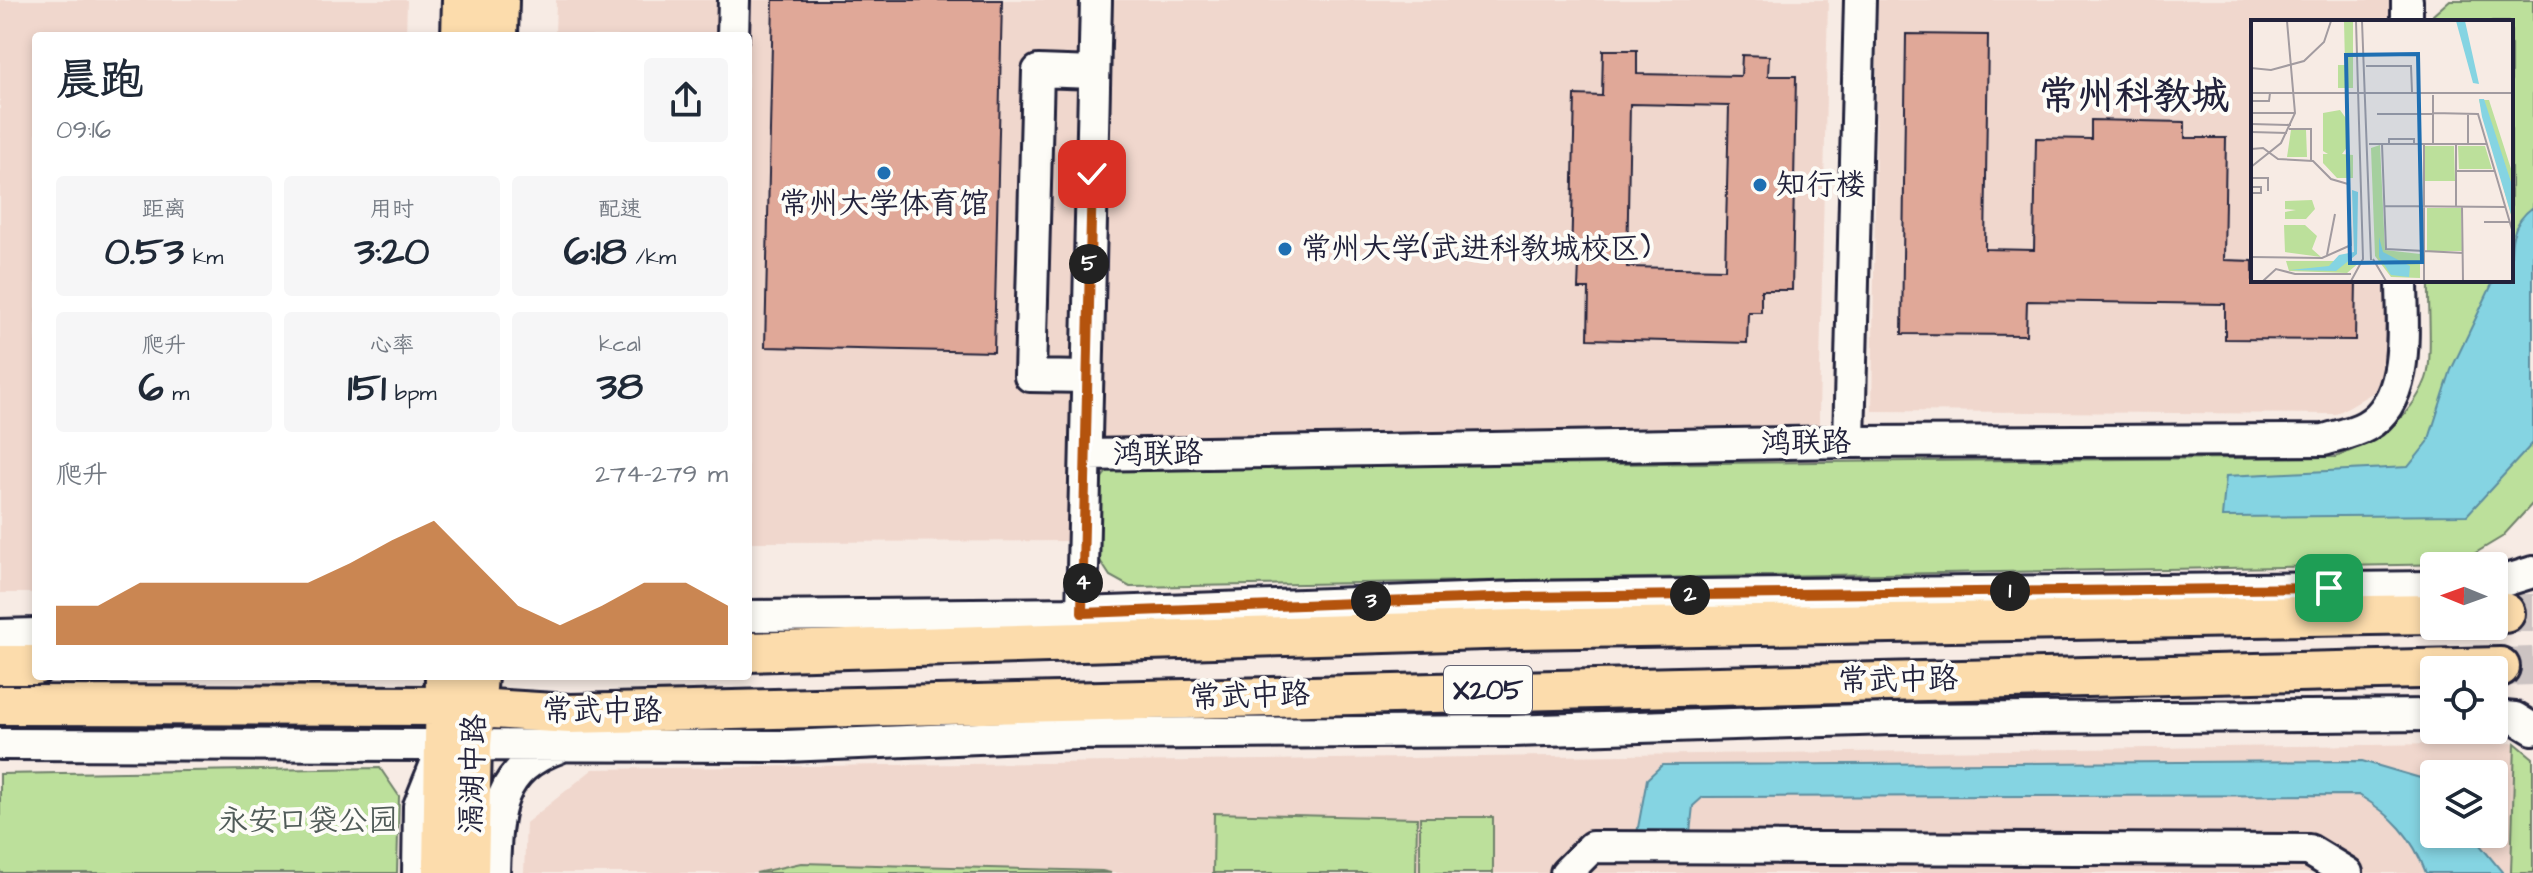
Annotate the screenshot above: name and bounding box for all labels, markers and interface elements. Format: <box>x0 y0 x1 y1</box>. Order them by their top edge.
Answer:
inset map <box>2251 20 2513 282</box>
text: 晨跑 <box>56 51 144 112</box>
button: share <box>644 58 728 142</box>
district label: 常州科教城 <box>2039 71 2229 123</box>
text: 09:16 <box>56 112 111 148</box>
pin <box>1058 140 1126 208</box>
icon: check <box>1070 152 1114 196</box>
marker: 常州大学体育馆 <box>875 164 893 182</box>
place label: 知行楼 <box>1776 164 1866 206</box>
marker: 知行楼 <box>1751 176 1769 194</box>
place label: 常州大学体育馆 <box>779 183 989 225</box>
text: 距离 <box>142 194 186 225</box>
text: 用时 <box>370 194 414 225</box>
text: 配速 <box>598 194 642 225</box>
text: 0.53 <box>105 225 184 280</box>
text: 3:20 <box>354 225 430 280</box>
text: 6:18 <box>564 225 627 280</box>
place label: 常州大学(武进科教城校区) <box>1301 228 1650 270</box>
marker: 常州大学(武进科教城校区) <box>1276 240 1294 258</box>
text: km <box>184 242 223 273</box>
text: /km <box>627 242 676 273</box>
pin: 5 <box>1069 244 1109 284</box>
text: 5 <box>1081 248 1097 279</box>
text: kcal <box>599 329 641 360</box>
text: 爬升 <box>142 330 186 361</box>
text: 心率 <box>370 330 414 361</box>
text: 38 <box>597 360 643 415</box>
text: 6 <box>138 361 164 416</box>
text: 151 <box>347 361 386 416</box>
text: m <box>164 378 190 409</box>
text: bpm <box>386 378 437 409</box>
street label: 鸿联路 <box>1761 421 1851 465</box>
street label: 鸿联路 <box>1113 432 1203 476</box>
text: 274–279 m <box>595 456 728 492</box>
text: 爬升 <box>56 457 108 493</box>
north arrow <box>2420 552 2508 640</box>
map controls <box>2420 552 2508 848</box>
pin <box>2295 554 2363 622</box>
pin: 4 <box>1063 563 1103 603</box>
icon: arrive <box>2307 566 2351 610</box>
text: 4 <box>1076 567 1090 598</box>
pin: 1 <box>1990 571 2030 611</box>
pin: 2 <box>1670 575 1710 615</box>
text: 1 <box>2009 575 2011 606</box>
text: 2 <box>1684 579 1696 610</box>
pin: 3 <box>1351 581 1391 621</box>
text: 3 <box>1365 585 1377 616</box>
button: locate <box>2420 656 2508 744</box>
street label: 常武中路 <box>1838 658 1958 702</box>
road number: X205 <box>1444 666 1532 714</box>
street label: 常武中路 <box>1189 673 1311 719</box>
street label: 常武中路 <box>542 690 662 732</box>
street label: 滆湖中路 <box>450 713 496 835</box>
button: layers <box>2420 760 2508 848</box>
park label: 永安口袋公园 <box>218 800 398 842</box>

